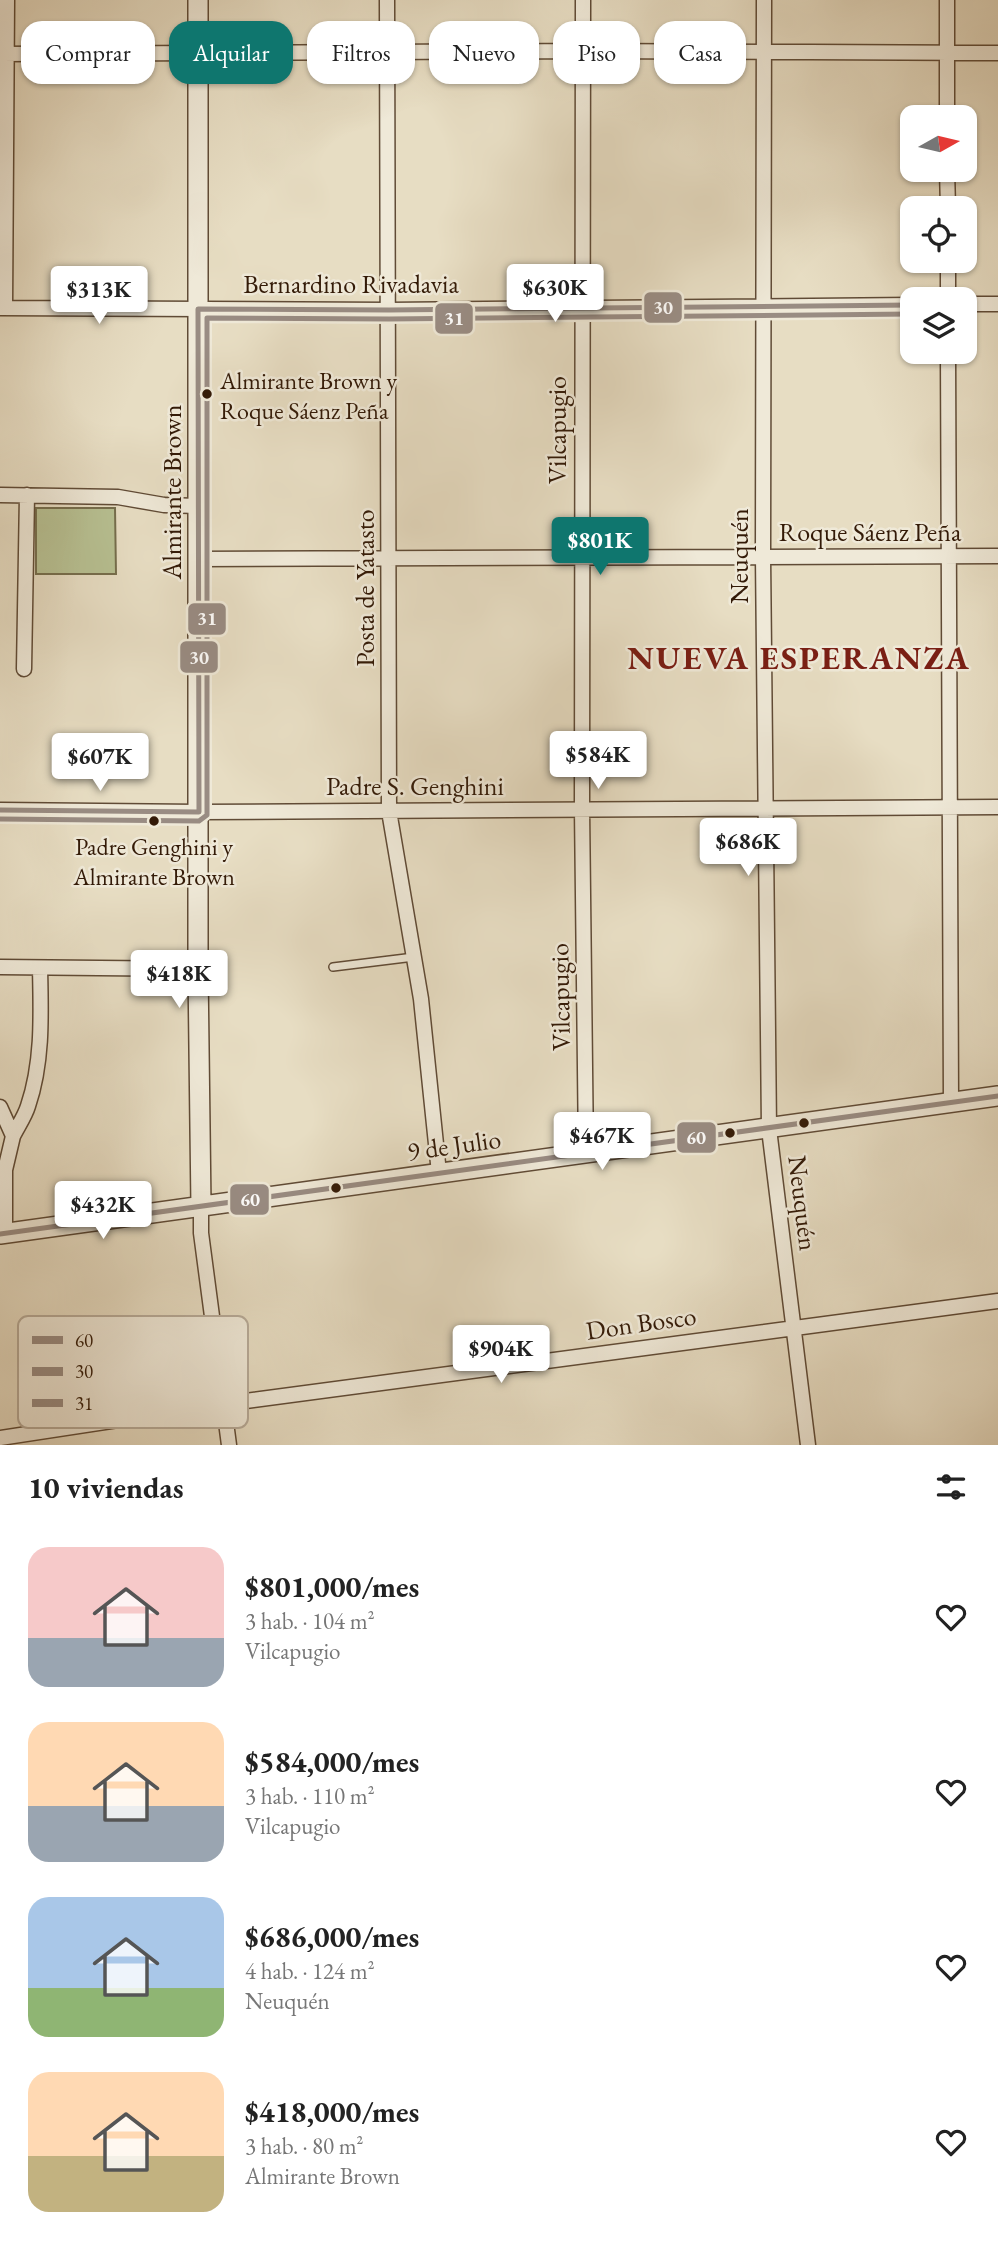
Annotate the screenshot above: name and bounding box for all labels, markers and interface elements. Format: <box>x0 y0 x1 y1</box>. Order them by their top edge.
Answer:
chip: Comprar <box>21 21 155 84</box>
chip: Alquilar <box>169 21 293 84</box>
chip: Filtros <box>307 21 415 84</box>
chip: Nuevo <box>429 21 539 84</box>
chip: Piso <box>553 21 640 84</box>
chip: Casa <box>654 21 746 84</box>
north arrow <box>900 105 976 182</box>
map controls <box>900 105 977 364</box>
button: locate <box>900 196 977 273</box>
pin: $630K <box>506 264 604 324</box>
pin: $313K <box>50 266 148 326</box>
street label: Bernardino Rivadavia <box>243 267 459 301</box>
text: $630K <box>523 272 587 302</box>
text: $313K <box>67 274 131 304</box>
button: layers <box>900 287 977 364</box>
line badge: 30 <box>643 291 683 324</box>
text: 30 <box>653 295 673 320</box>
line badge: 31 <box>434 302 474 335</box>
text: 31 <box>444 306 464 331</box>
place label: Almirante Brown y Roque Sáenz Peña <box>219 365 397 426</box>
street label: Vilcapugio <box>540 376 574 484</box>
marker: Almirante Brown y Roque Sáenz Peña <box>200 387 214 401</box>
street label: Almirante Brown <box>155 404 189 581</box>
street label: Neuquén <box>722 508 756 604</box>
street label: Posta de Yatasto <box>348 509 382 667</box>
street label: Roque Sáenz Peña <box>779 515 962 549</box>
pin: $801K <box>551 518 649 577</box>
text: $801K <box>568 525 632 555</box>
line badge: 31 <box>187 602 227 636</box>
text: 31 <box>197 606 217 631</box>
district label: NUEVA ESPERANZA <box>627 636 971 679</box>
line badge: 30 <box>179 640 219 674</box>
text: 30 <box>189 645 209 670</box>
pin: $584K <box>549 732 647 791</box>
pin: $607K <box>51 734 149 793</box>
text: $584K <box>566 739 630 769</box>
text: $607K <box>68 741 132 771</box>
street label: Padre S. Genghini <box>326 769 504 803</box>
marker: Padre Genghini y Almirante Brown <box>147 814 161 828</box>
pin: $686K <box>699 818 797 878</box>
text: $686K <box>716 826 780 856</box>
place label: Padre Genghini y Almirante Brown <box>72 831 235 892</box>
street label: Vilcapugio <box>542 943 578 1051</box>
pin: $418K <box>130 950 228 1010</box>
text: $418K <box>147 958 211 988</box>
pin: $467K <box>553 1112 651 1172</box>
unlabelled marker <box>797 1116 811 1130</box>
text: $467K <box>570 1120 634 1150</box>
line badge: 60 <box>676 1121 717 1154</box>
street label: 9 de Julio <box>405 1122 503 1168</box>
text: 60 <box>686 1125 706 1150</box>
unlabelled marker <box>723 1126 737 1140</box>
street label: Neuquén <box>780 1153 826 1253</box>
unlabelled marker <box>329 1181 343 1195</box>
pin: $432K <box>54 1182 152 1241</box>
line badge: 60 <box>229 1183 270 1216</box>
text: 60 <box>240 1187 260 1212</box>
text: $432K <box>71 1189 135 1219</box>
street label: Don Bosco <box>584 1298 698 1348</box>
legend <box>18 1316 248 1428</box>
pin: $904K <box>452 1326 550 1385</box>
text: 60 <box>75 1328 93 1353</box>
text: $904K <box>469 1333 533 1363</box>
text: 30 <box>75 1359 93 1384</box>
text: 31 <box>75 1391 93 1416</box>
text: 10 viviendas <box>28 1468 184 1507</box>
icon: filters <box>932 1468 970 1506</box>
text: $801,000/mes <box>245 1567 419 1606</box>
icon: home <box>84 1575 168 1659</box>
icon: heart <box>932 1598 970 1636</box>
text: 3 hab. · 104 m² <box>245 1606 375 1636</box>
text: Vilcapugio <box>245 1636 340 1666</box>
text: $584,000/mes <box>245 1742 419 1781</box>
icon: home <box>84 1750 168 1834</box>
icon: heart <box>932 1773 970 1811</box>
text: 3 hab. · 110 m² <box>245 1781 375 1811</box>
text: Vilcapugio <box>245 1811 340 1841</box>
text: $686,000/mes <box>245 1917 419 1956</box>
icon: home <box>84 1925 168 2009</box>
icon: heart <box>932 1948 970 1986</box>
text: 4 hab. · 124 m² <box>245 1956 375 1986</box>
text: Neuquén <box>245 1986 330 2016</box>
text: $418,000/mes <box>245 2092 419 2131</box>
icon: home <box>84 2100 168 2184</box>
icon: heart <box>932 2123 970 2161</box>
text: 3 hab. · 80 m² <box>245 2131 364 2161</box>
text: Almirante Brown <box>245 2161 400 2191</box>

